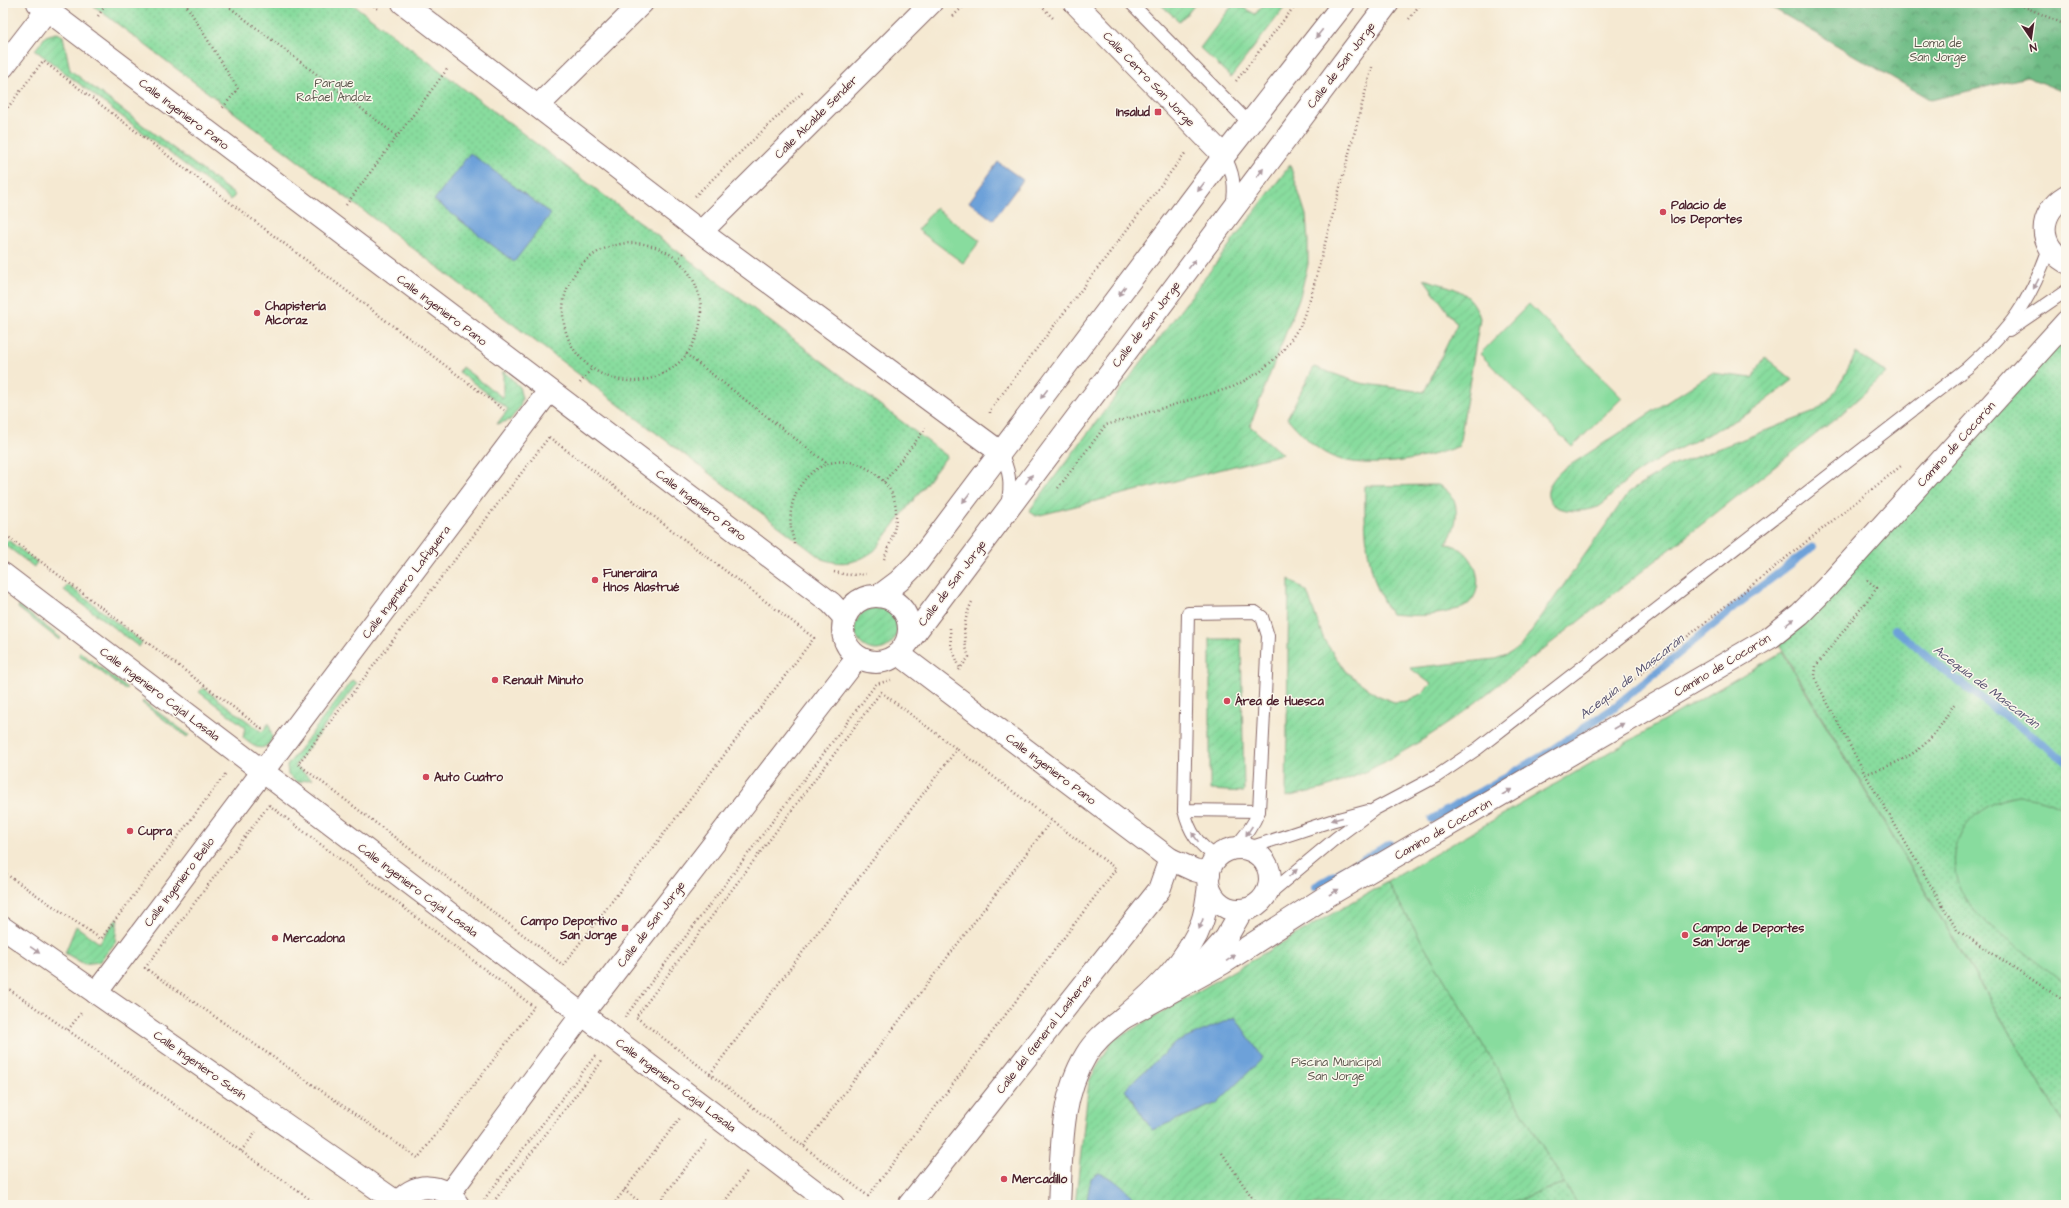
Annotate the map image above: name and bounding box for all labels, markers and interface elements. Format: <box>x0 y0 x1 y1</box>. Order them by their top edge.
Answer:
street label: Calle de San Jorge <box>1303 18 1381 113</box>
north arrow <box>2011 18 2051 58</box>
street label: Calle Cerro San Jorge <box>1098 28 1199 132</box>
one-way arrow <box>1315 28 1324 39</box>
park label: Loma de San Jorge <box>1909 35 1967 67</box>
text: N <box>2028 39 2038 55</box>
street label: Calle Alcalde Sender <box>771 72 862 163</box>
street label: Calle Ingeniero Pano <box>134 75 233 155</box>
park label: Parque Rafael Andolz <box>296 75 372 106</box>
place label: Insalud <box>1116 104 1151 121</box>
marker: Insalud <box>1153 107 1163 117</box>
one-way arrow <box>1255 168 1264 179</box>
one-way arrow <box>1197 181 1205 192</box>
place label: Palacio de los Deportes <box>1671 197 1742 229</box>
marker: Palacio de los Deportes <box>1658 207 1668 217</box>
one-way arrow <box>1188 258 1196 269</box>
street label: Calle Ingeniero Pano <box>392 271 491 351</box>
street label: Calle de San Jorge <box>1108 277 1186 372</box>
one-way arrow <box>2032 278 2039 290</box>
one-way arrow <box>1118 285 1127 296</box>
place label: Chapistería Alcoraz <box>265 298 327 329</box>
marker: Chapistería Alcoraz <box>252 308 262 318</box>
one-way arrow <box>1040 389 1048 400</box>
street label: Camino de Cocorón <box>1913 398 1999 491</box>
street label: Calle Ingeniero Pano <box>651 466 750 546</box>
one-way arrow <box>1025 474 1034 485</box>
one-way arrow <box>962 493 970 504</box>
street label: Calle Ingeniero Lafiguera <box>358 522 455 643</box>
street label: Calle de San Jorge <box>914 536 992 631</box>
place label: Funeraira Hnos Alastrué <box>603 565 680 596</box>
marker: Funeraira Hnos Alastrué <box>590 575 600 585</box>
one-way arrow <box>1784 618 1795 626</box>
water label: Acequia de Mascarán <box>1575 629 1689 723</box>
street label: Camino de Cocorón <box>1671 630 1774 701</box>
water label: Acequia de Mascarán <box>1930 641 2044 734</box>
street label: Calle Ingeniero Cajal Lasala <box>95 643 223 746</box>
place label: Renault Minuto <box>503 672 583 689</box>
marker: Renault Minuto <box>490 675 500 685</box>
place label: Área de Huesca <box>1235 693 1325 710</box>
marker: Área de Huesca <box>1222 696 1232 706</box>
one-way arrow <box>1613 723 1625 730</box>
street label: Calle Ingeniero Pano <box>1001 730 1100 810</box>
place label: Auto Cuatro <box>434 769 503 786</box>
marker: Auto Cuatro <box>421 772 431 782</box>
one-way arrow <box>1501 788 1513 795</box>
street label: Camino de Cocorón <box>1391 795 1495 864</box>
one-way arrow <box>1331 817 1343 823</box>
place label: Cupra <box>138 823 173 841</box>
marker: Cupra <box>125 826 135 836</box>
one-way arrow <box>1245 826 1253 836</box>
one-way arrow <box>1191 832 1199 843</box>
street label: Calle Ingeniero Bello <box>140 834 220 931</box>
street label: Calle Ingeniero Cajal Lasala <box>353 839 481 942</box>
one-way arrow <box>1288 869 1298 878</box>
street label: Calle de San Jorge <box>613 877 691 972</box>
one-way arrow <box>1328 889 1340 896</box>
place label: Campo Deportivo San Jorge <box>521 913 618 946</box>
one-way arrow <box>1197 919 1203 931</box>
place label: Campo de Deportes San Jorge <box>1692 920 1804 953</box>
marker: Campo Deportivo San Jorge <box>620 923 630 933</box>
place label: Mercadona <box>283 930 346 947</box>
marker: Campo de Deportes San Jorge <box>1680 930 1690 940</box>
marker: Mercadona <box>270 933 280 943</box>
one-way arrow <box>30 946 40 954</box>
one-way arrow <box>1226 954 1236 962</box>
street label: Calle del General Lasheras <box>992 971 1096 1098</box>
street label: Calle Ingeniero Susín <box>149 1027 250 1105</box>
street label: Calle Ingeniero Cajal Lasala <box>611 1034 739 1137</box>
park label: Piscina Municipal San Jorge <box>1291 1054 1381 1086</box>
place label: Mercadillo <box>1012 1171 1067 1188</box>
marker: Mercadillo <box>999 1174 1009 1184</box>

